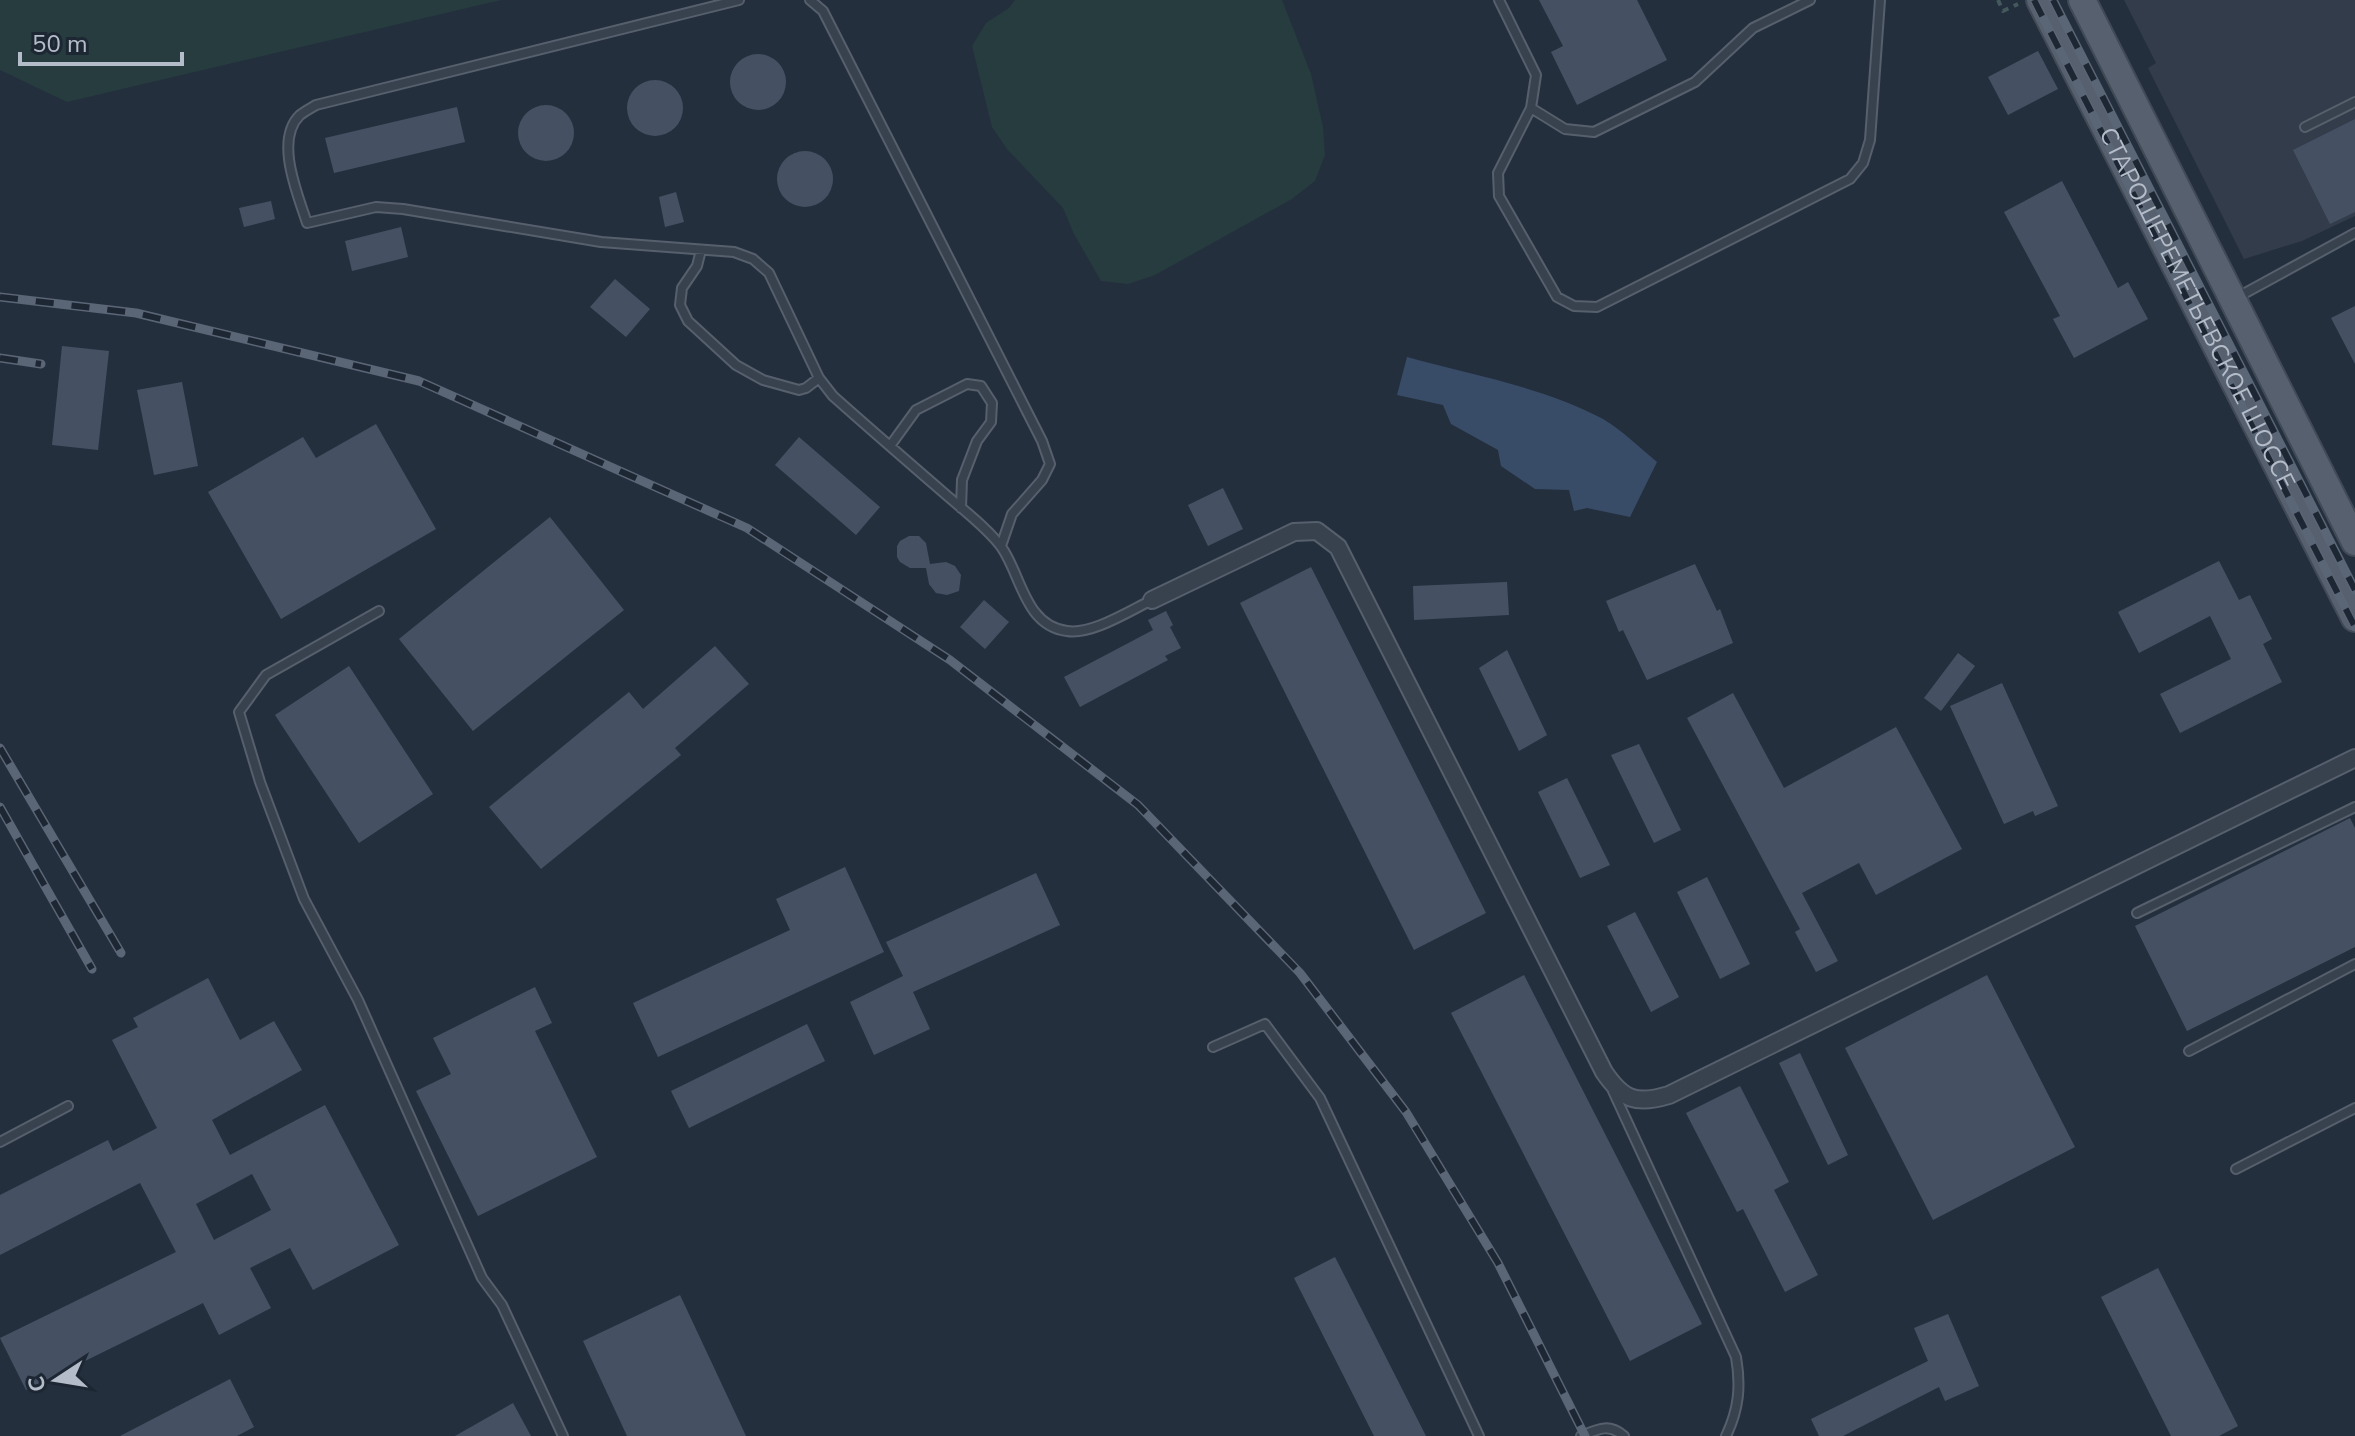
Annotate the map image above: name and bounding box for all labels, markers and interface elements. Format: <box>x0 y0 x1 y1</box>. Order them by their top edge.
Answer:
scale bar <box>20 16 182 66</box>
text: 50 m <box>32 28 88 60</box>
street label: СТАРОШЕРЕМЕТЬЕВСКОЕ ШОССЕ <box>2092 122 2303 495</box>
north arrow <box>16 1340 96 1420</box>
text: С <box>21 1373 54 1394</box>

